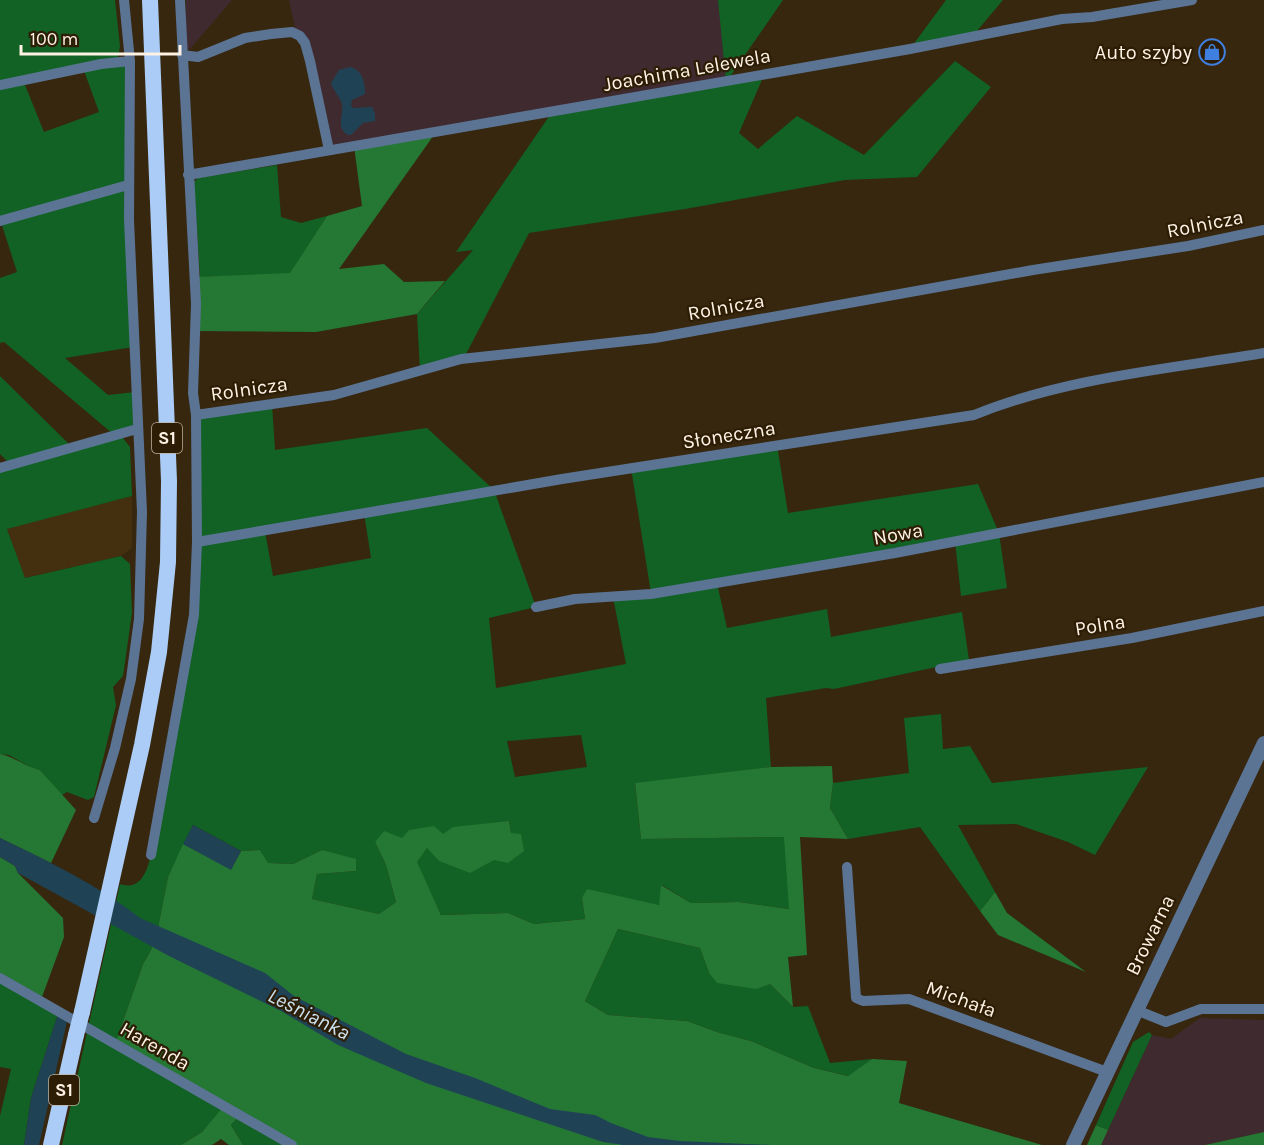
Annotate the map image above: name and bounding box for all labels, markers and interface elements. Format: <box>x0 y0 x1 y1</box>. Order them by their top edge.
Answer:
scale bar <box>21 18 180 56</box>
text: 100 m <box>30 28 78 50</box>
shop icon: Auto szyby <box>1197 37 1227 67</box>
place label: Auto szyby <box>1095 41 1192 64</box>
street label: Joachima Lelewela <box>601 44 773 96</box>
street label: Rolnicza <box>1165 205 1245 243</box>
street label: Rolnicza <box>686 289 766 325</box>
street label: Rolnicza <box>209 372 289 406</box>
street label: Słoneczna <box>681 416 777 454</box>
road number: S1 <box>152 423 182 453</box>
street label: Nowa <box>871 518 925 550</box>
street label: Polna <box>1073 610 1127 640</box>
street label: Browarna <box>1121 891 1179 979</box>
street label: Michała <box>923 976 999 1022</box>
water label: Leśnianka <box>264 983 354 1045</box>
street label: Harenda <box>116 1017 194 1075</box>
road number: S1 <box>49 1075 79 1105</box>

